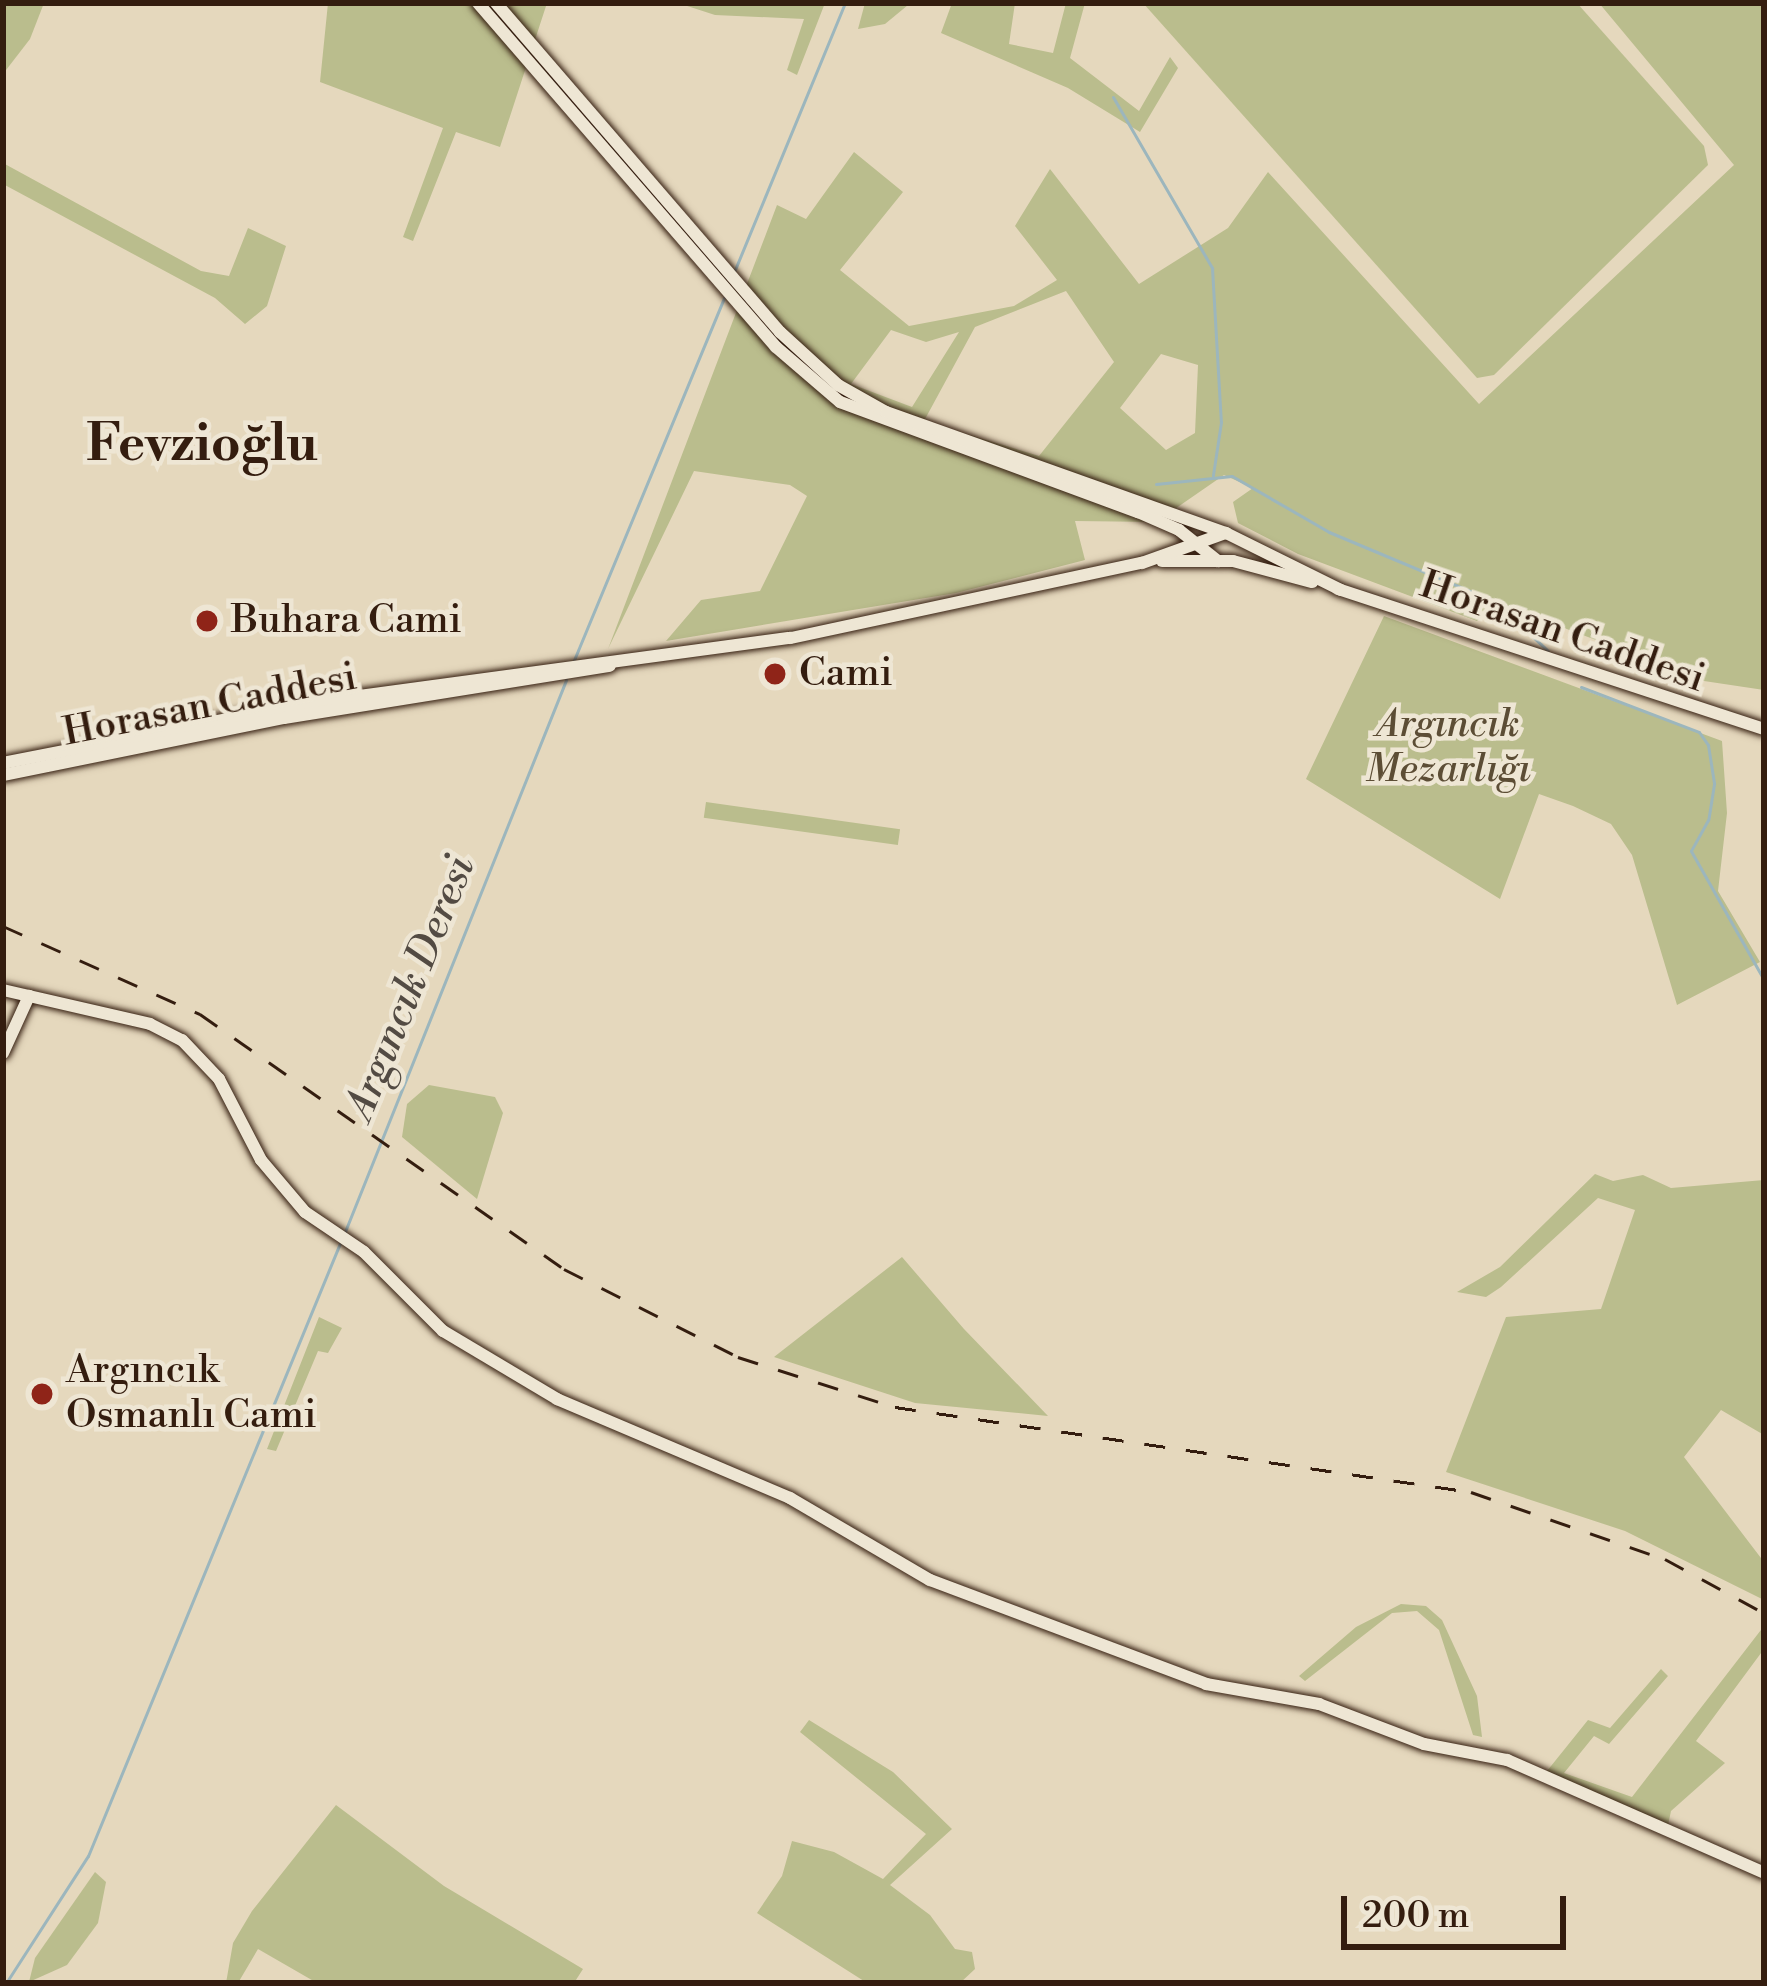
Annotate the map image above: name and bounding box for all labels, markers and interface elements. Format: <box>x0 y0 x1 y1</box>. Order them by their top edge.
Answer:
district label: Fevzioğlu <box>86 414 318 476</box>
street label: Horasan Caddesi <box>1413 562 1711 704</box>
place label: Buhara Cami <box>231 598 462 644</box>
marker: Buhara Cami <box>194 608 220 634</box>
place label: Cami <box>799 651 893 697</box>
street label: Horasan Caddesi <box>59 655 361 757</box>
marker: Cami <box>762 661 788 687</box>
park label: Argıncık Mezarlığı <box>1365 703 1531 794</box>
water label: Argıncık Deresi <box>335 849 487 1127</box>
place label: Argıncık Osmanlı Cami <box>66 1349 317 1440</box>
marker: Argıncık Osmanlı Cami <box>29 1381 55 1407</box>
scale bar <box>1347 1872 1572 1946</box>
text: 200 m <box>1362 1894 1469 1939</box>

